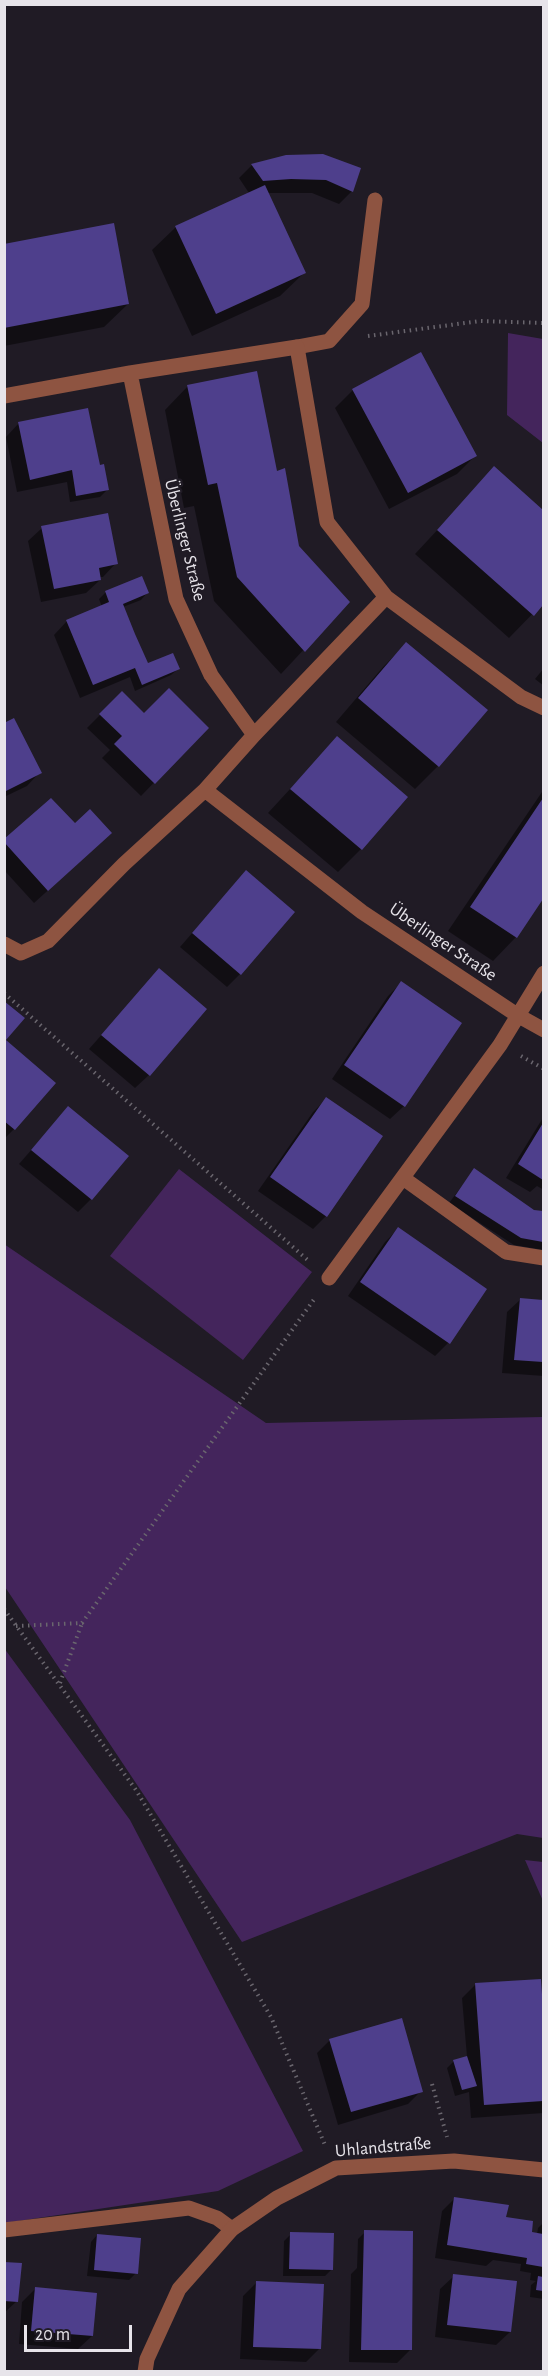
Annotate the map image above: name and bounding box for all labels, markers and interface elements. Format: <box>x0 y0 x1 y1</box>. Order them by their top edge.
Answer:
street label: Überlinger Straße <box>159 477 211 603</box>
street label: Überlinger Straße <box>385 898 501 986</box>
street label: Uhlandstraße <box>334 2132 432 2162</box>
scale bar <box>27 2313 135 2351</box>
text: 20 m <box>35 2326 70 2344</box>

